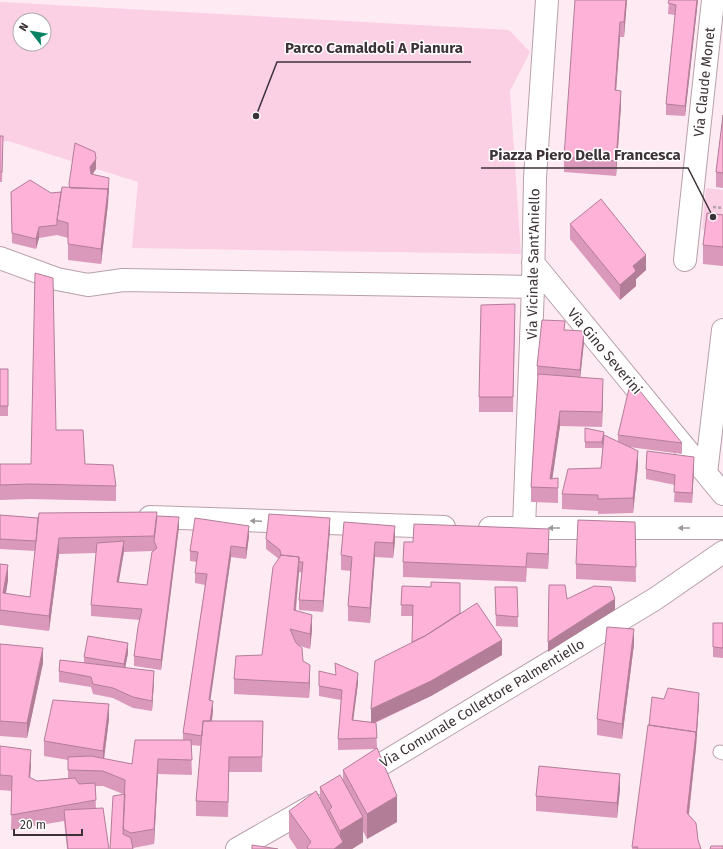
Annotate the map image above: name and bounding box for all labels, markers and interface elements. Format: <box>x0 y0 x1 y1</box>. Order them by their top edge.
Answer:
north arrow <box>12 12 52 52</box>
text: N <box>16 21 31 34</box>
street label: Via Claude Monet <box>690 25 719 138</box>
callout: Parco Camaldoli A Pianura <box>277 35 471 62</box>
text: Parco Camaldoli A Pianura <box>285 39 463 57</box>
callout: Piazza Piero Della Francesca <box>481 141 688 168</box>
text: Piazza Piero Della Francesca <box>489 146 681 164</box>
street label: Via Vicinale Sant'Aniello <box>524 188 543 340</box>
street label: Via Gino Severini <box>564 305 646 398</box>
one-way arrow <box>250 517 262 524</box>
one-way arrow <box>547 525 560 531</box>
one-way arrow <box>677 525 690 531</box>
street label: Via Comunale Collettore Palmentiello <box>377 635 588 771</box>
scale bar <box>14 811 82 837</box>
text: 20 m <box>20 818 46 832</box>

